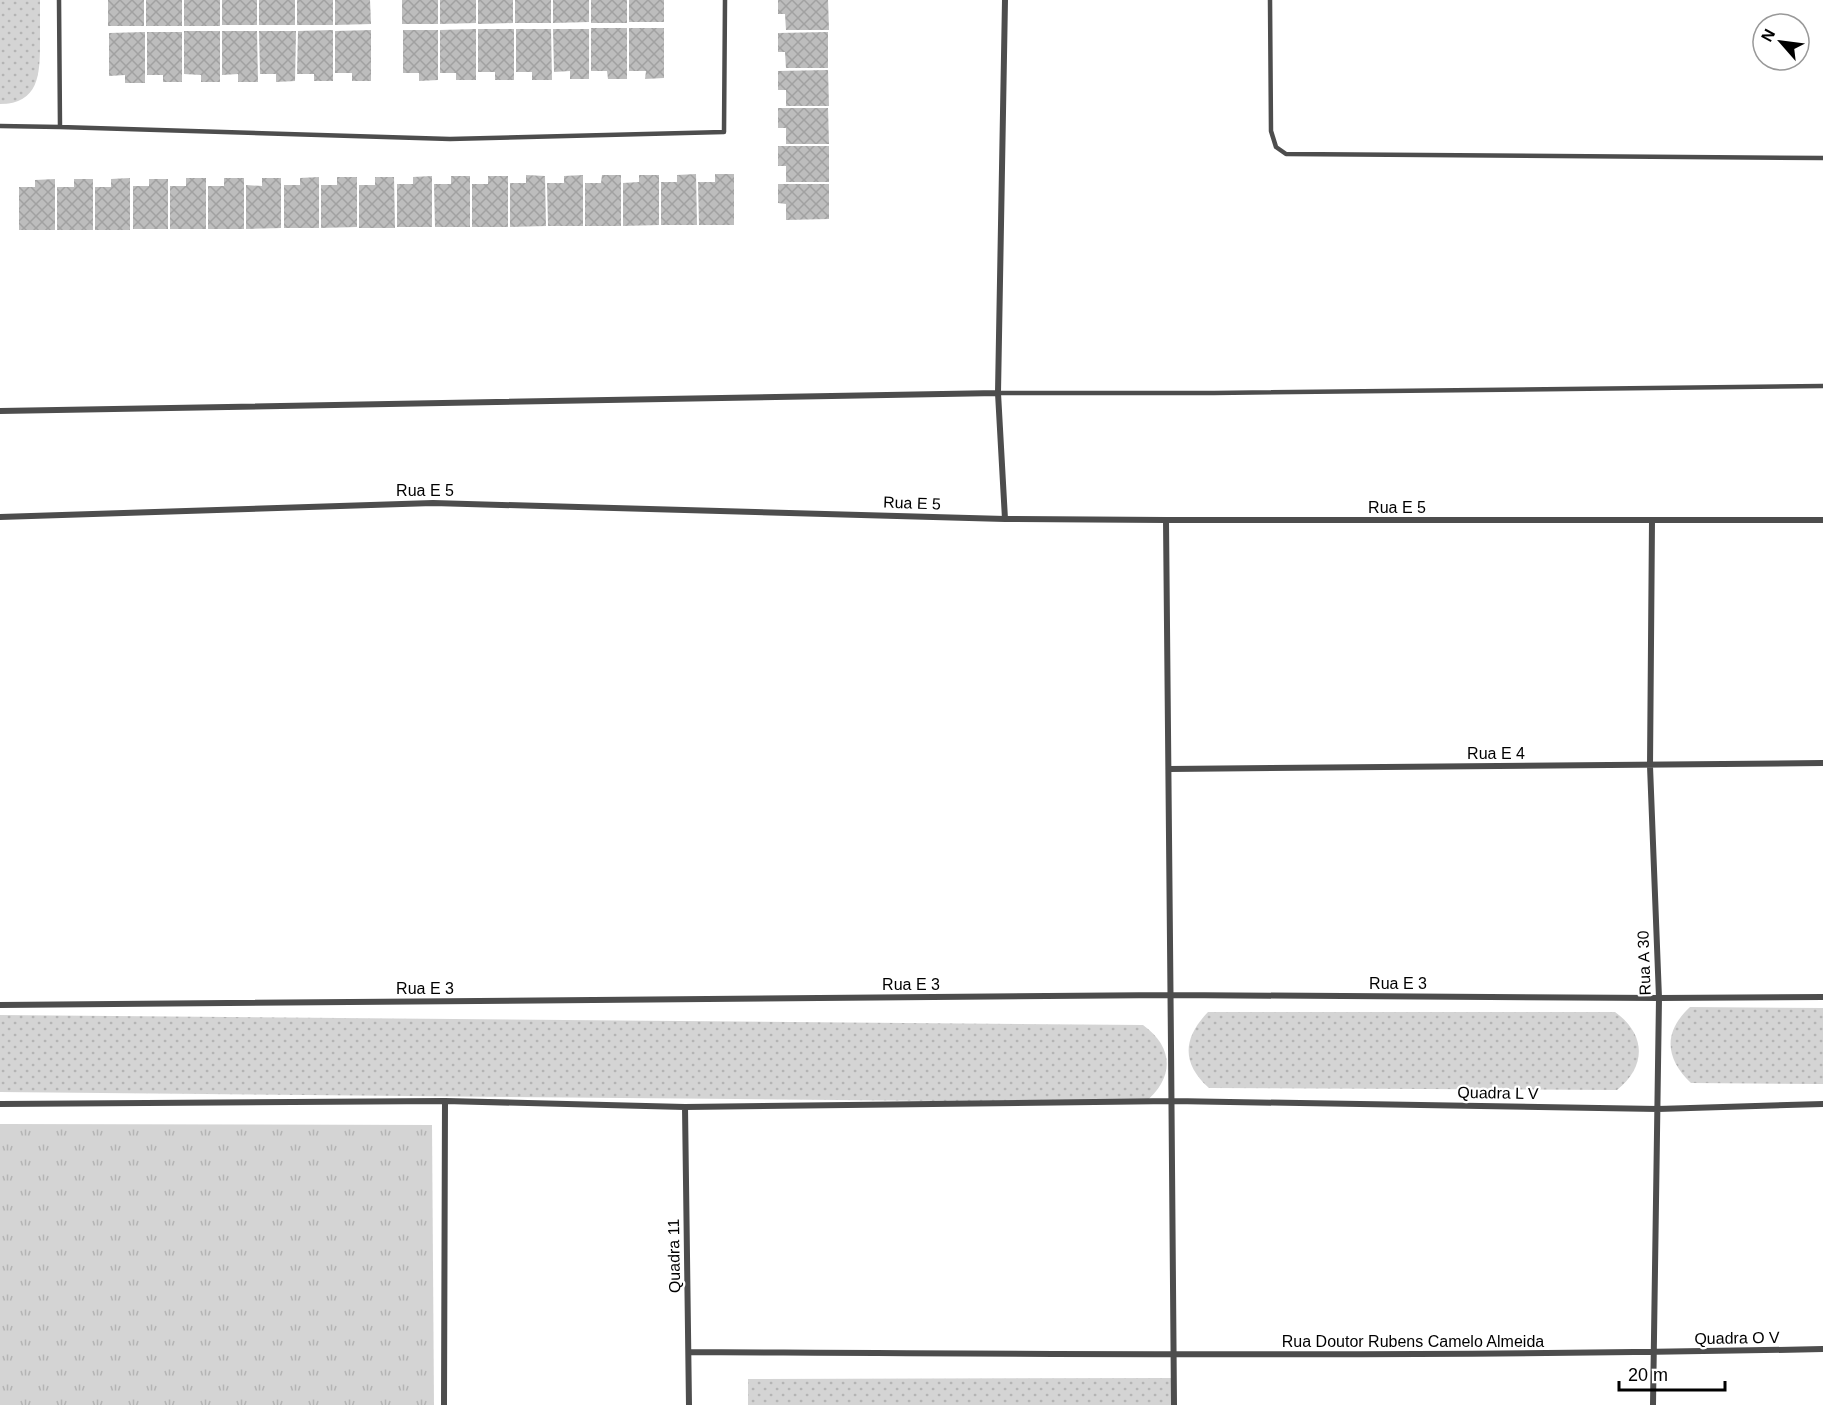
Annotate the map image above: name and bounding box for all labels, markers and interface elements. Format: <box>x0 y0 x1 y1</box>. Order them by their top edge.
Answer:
north arrow <box>1751 12 1811 72</box>
text: N <box>1758 26 1778 44</box>
street label: Rua E 5 <box>396 482 454 499</box>
street label: Rua E 5 <box>883 493 941 513</box>
street label: Rua E 5 <box>1368 499 1426 516</box>
street label: Rua E 4 <box>1467 745 1525 762</box>
street label: Rua A 30 <box>1634 930 1654 996</box>
street label: Rua E 3 <box>1369 975 1427 992</box>
street label: Rua E 3 <box>882 976 940 993</box>
street label: Rua E 3 <box>396 980 454 997</box>
street label: Quadra L V <box>1457 1084 1539 1102</box>
street label: Quadra 11 <box>665 1219 683 1293</box>
street label: Quadra O V <box>1694 1329 1780 1347</box>
street label: Rua Doutor Rubens Camelo Almeida <box>1282 1333 1544 1350</box>
scale bar <box>1619 1354 1726 1392</box>
text: 20 m <box>1628 1365 1668 1385</box>

